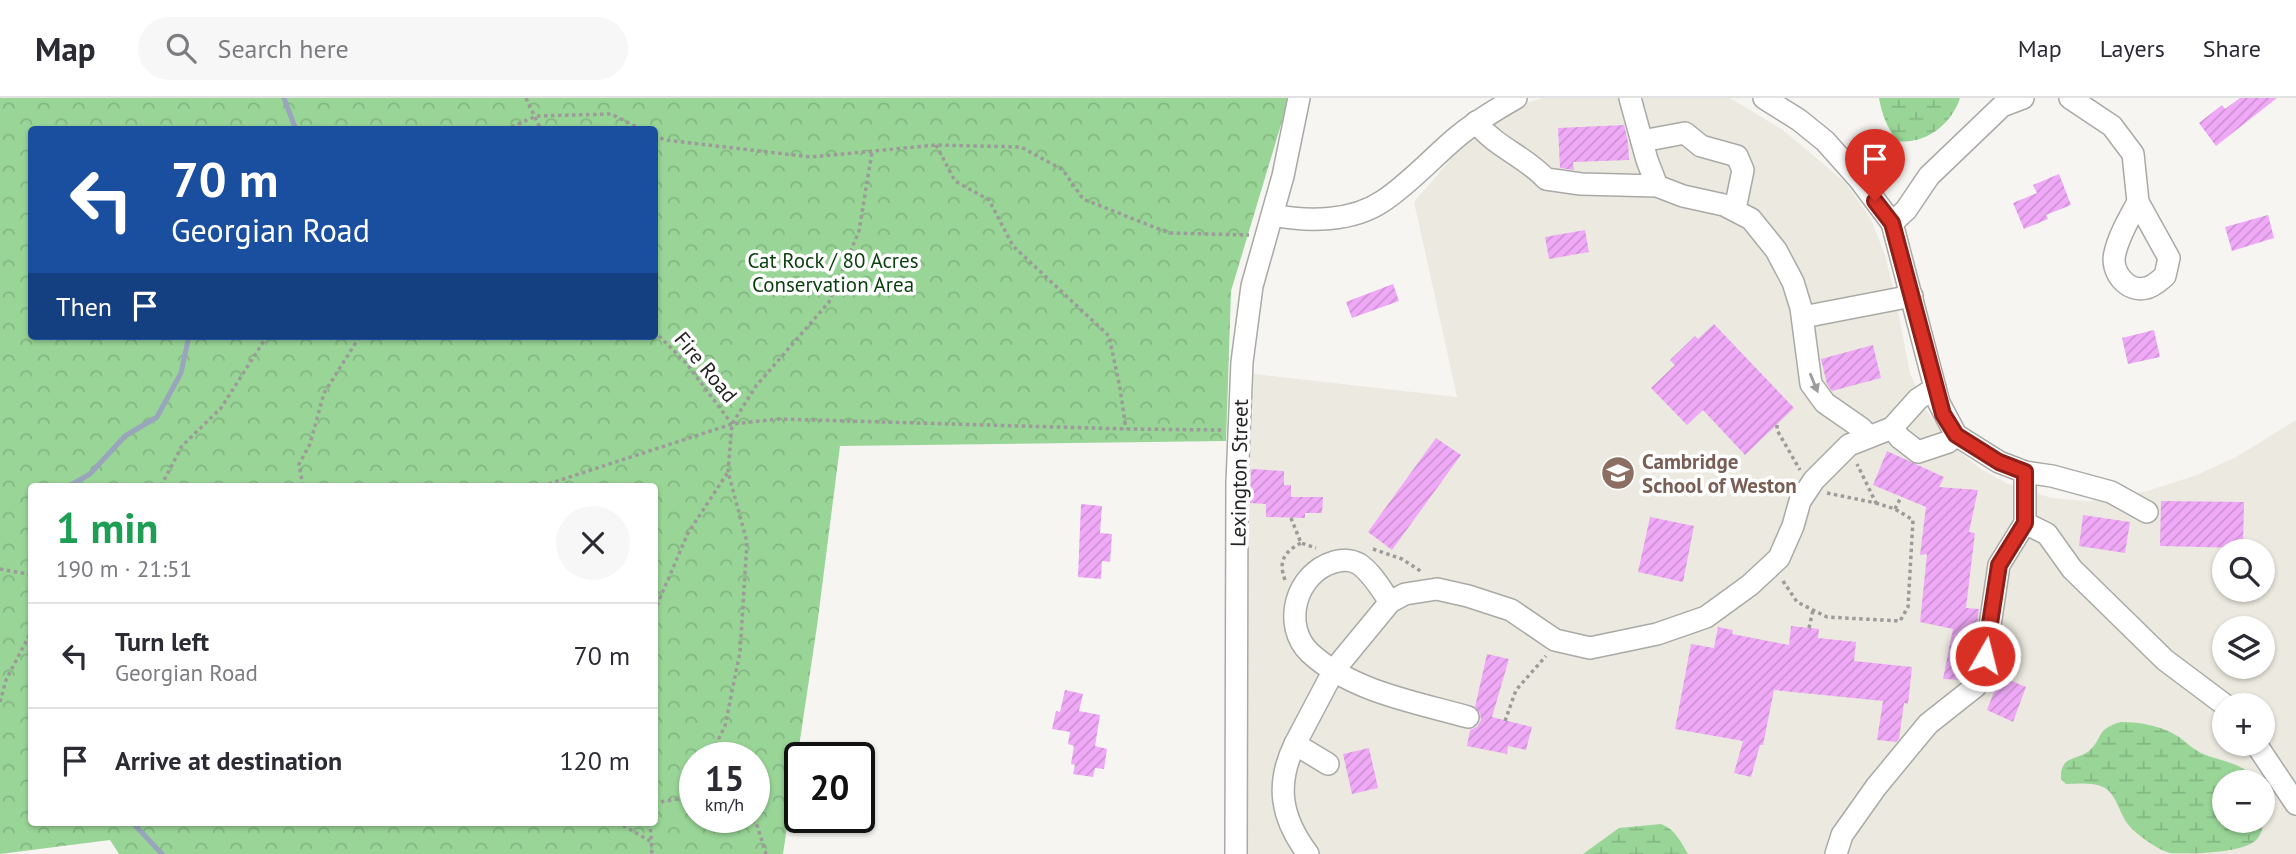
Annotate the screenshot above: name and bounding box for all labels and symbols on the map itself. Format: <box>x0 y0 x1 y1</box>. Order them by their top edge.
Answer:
pin <box>1845 129 1905 201</box>
park label: Cat Rock / 80 Acres Conservation Area <box>747 247 919 298</box>
street label: Fire Road <box>669 326 743 408</box>
one-way arrow <box>1809 373 1820 394</box>
street label: Lexington Street <box>1224 399 1254 547</box>
place label: Cambridge School of Weston <box>1642 448 1797 499</box>
school or university icon: Cambridge School of Weston <box>1599 454 1637 492</box>
position arrow <box>1948 619 2022 693</box>
speed limit sign: 20 <box>784 742 875 833</box>

